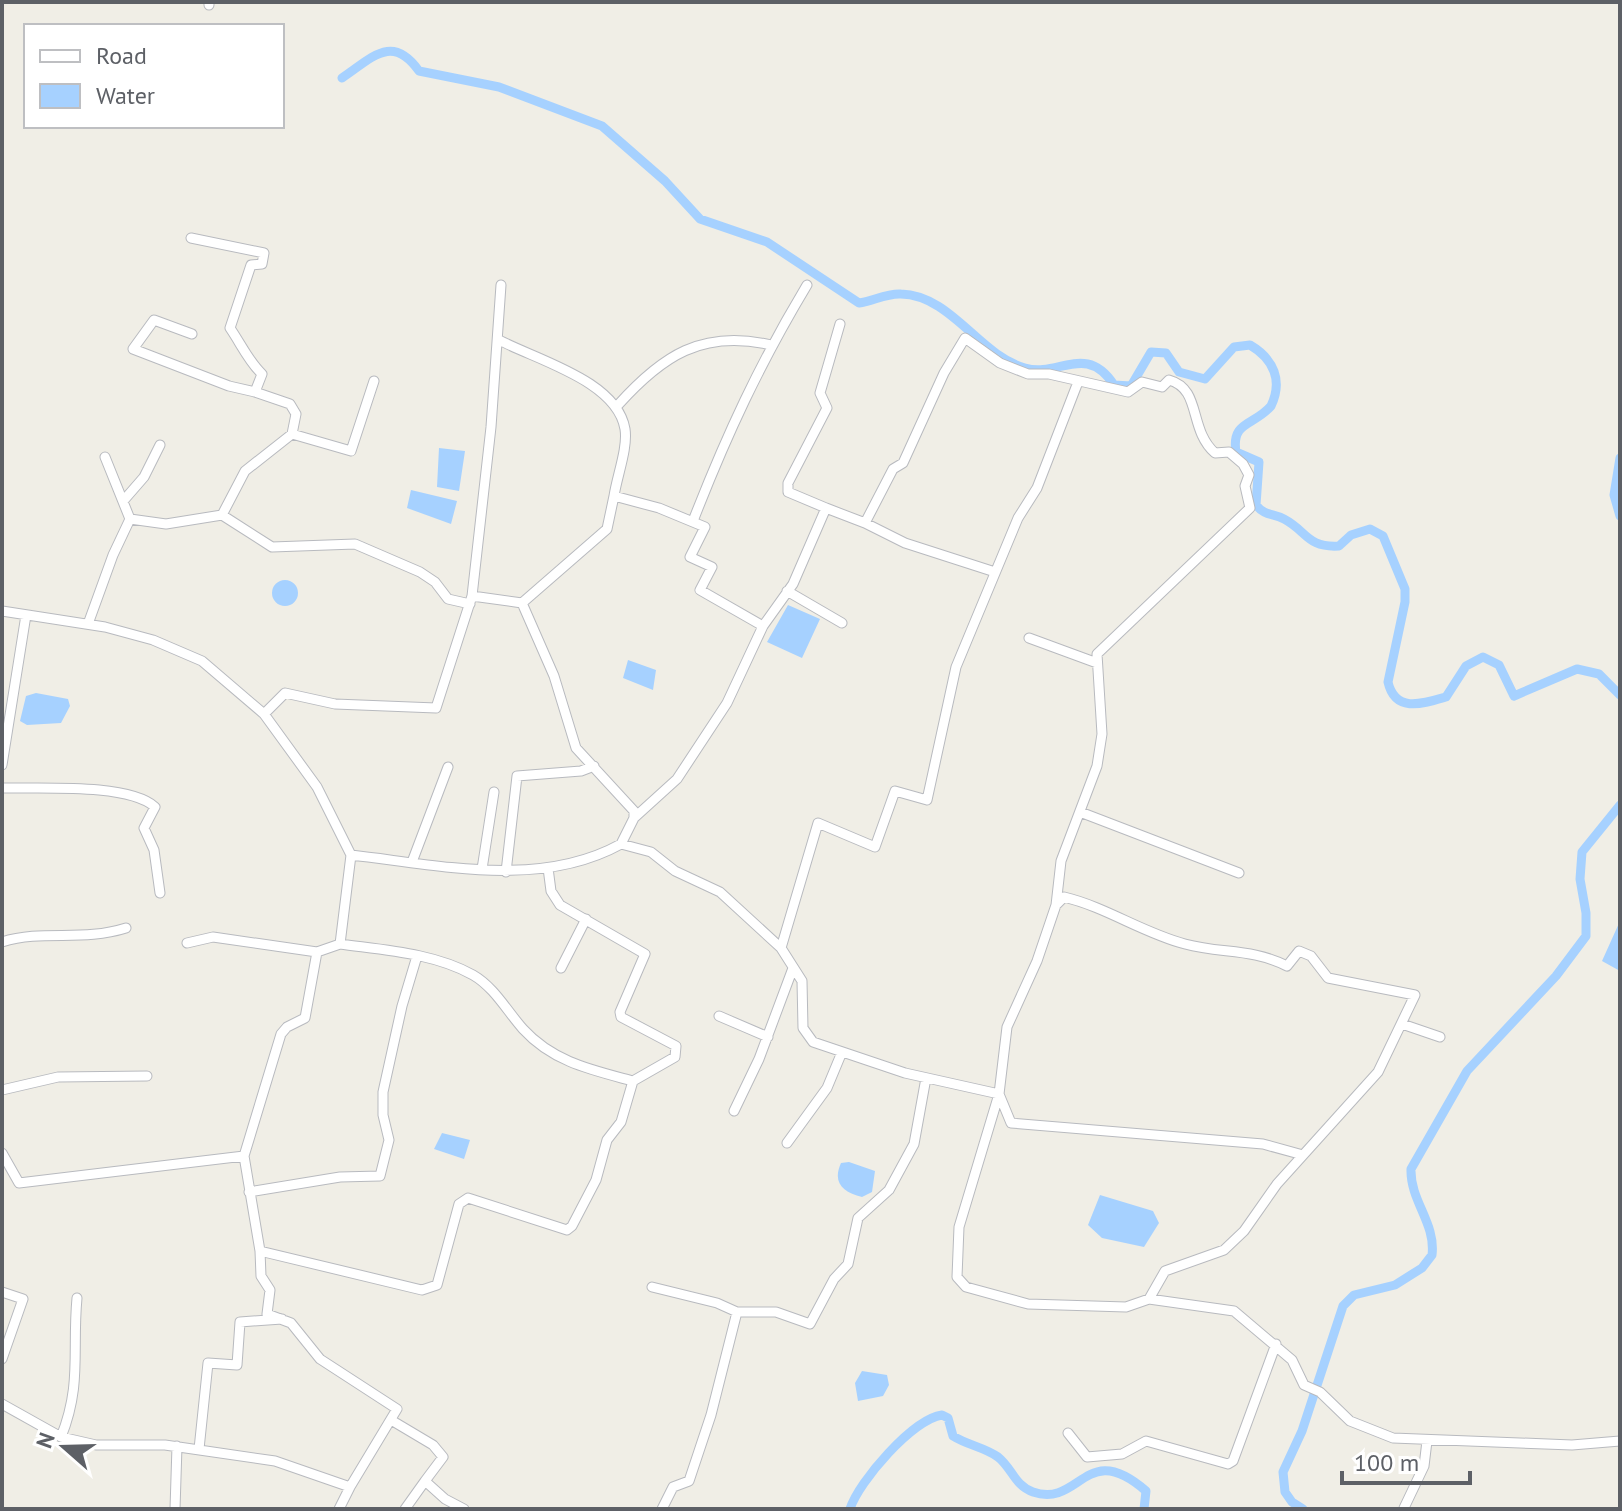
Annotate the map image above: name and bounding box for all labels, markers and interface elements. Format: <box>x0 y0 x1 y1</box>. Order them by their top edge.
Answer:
legend <box>24 24 284 128</box>
text: Road <box>96 40 147 71</box>
text: Water <box>96 80 155 111</box>
north arrow <box>24 1407 104 1487</box>
text: N <box>30 1429 61 1452</box>
scale bar <box>1342 1435 1470 1485</box>
text: 100 m <box>1354 1447 1419 1478</box>

